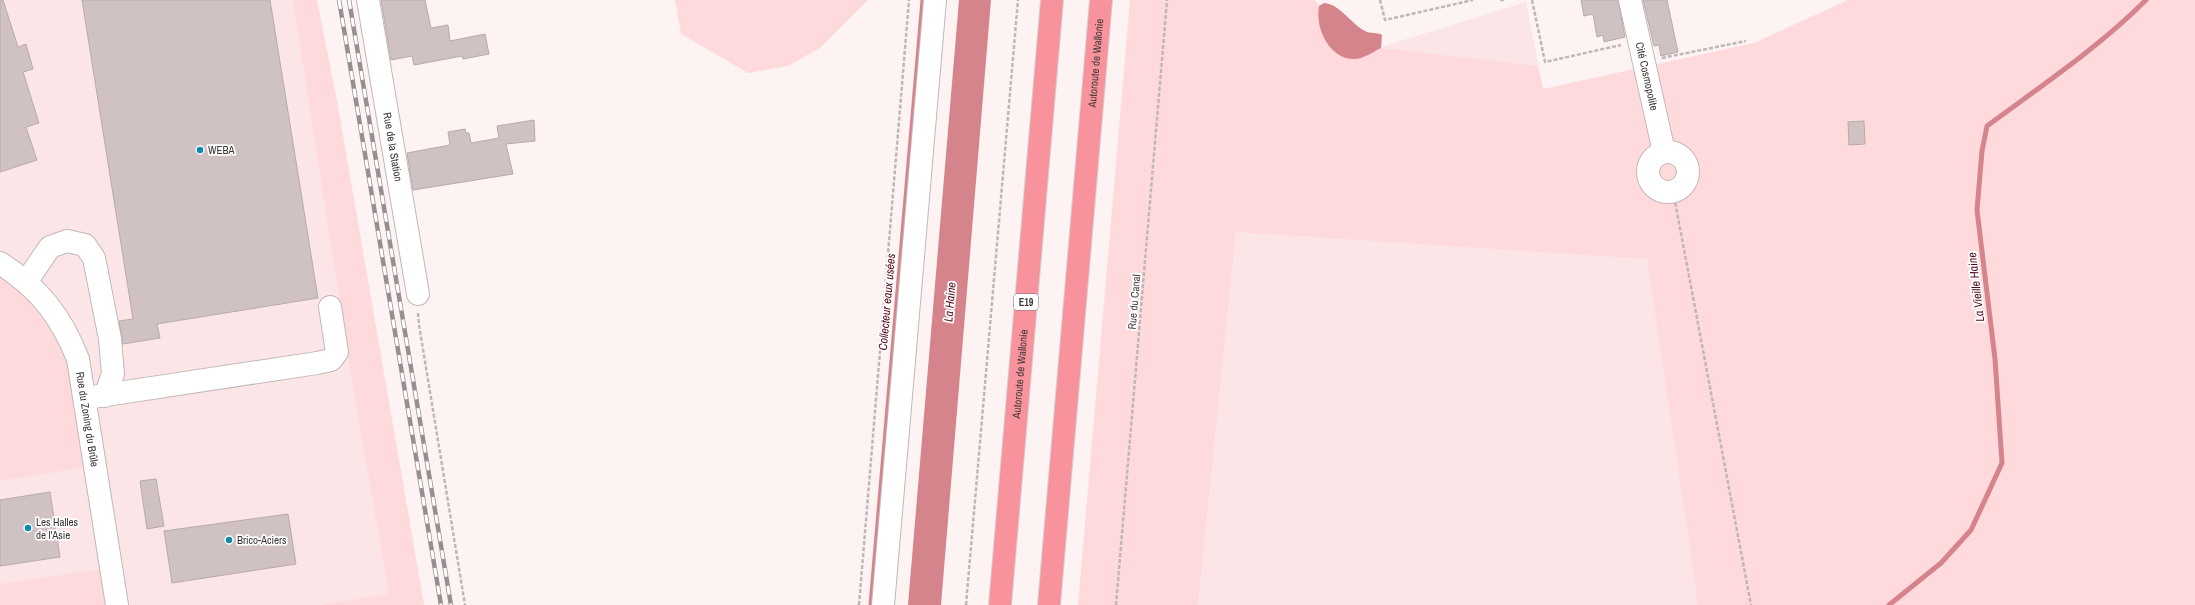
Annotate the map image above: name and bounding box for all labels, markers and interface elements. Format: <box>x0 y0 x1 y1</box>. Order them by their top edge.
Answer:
street label: Autoroute de Wallonie <box>1085 18 1106 109</box>
street label: Cité Cosmopolite <box>1633 41 1661 112</box>
street label: Rue de la Station <box>380 111 406 183</box>
place label: WEBA <box>208 143 236 157</box>
marker: WEBA <box>195 145 205 155</box>
water label: La Vieille Haine <box>1964 251 1988 323</box>
water label: Collecteur eaux usées <box>875 253 899 351</box>
street label: Rue du Canal <box>1125 274 1143 330</box>
water label: La Haine <box>940 281 960 323</box>
road number: E19 <box>1014 294 1038 310</box>
street label: Autoroute de Wallonie <box>1009 329 1031 420</box>
street label: Rue du Zoning du Brûle <box>73 371 102 468</box>
place label: Les Halles de l'Asie <box>36 515 79 542</box>
marker: Les Halles de l'Asie <box>23 523 33 533</box>
place label: Brico-Aciers <box>237 533 287 547</box>
marker: Brico-Aciers <box>224 535 234 545</box>

